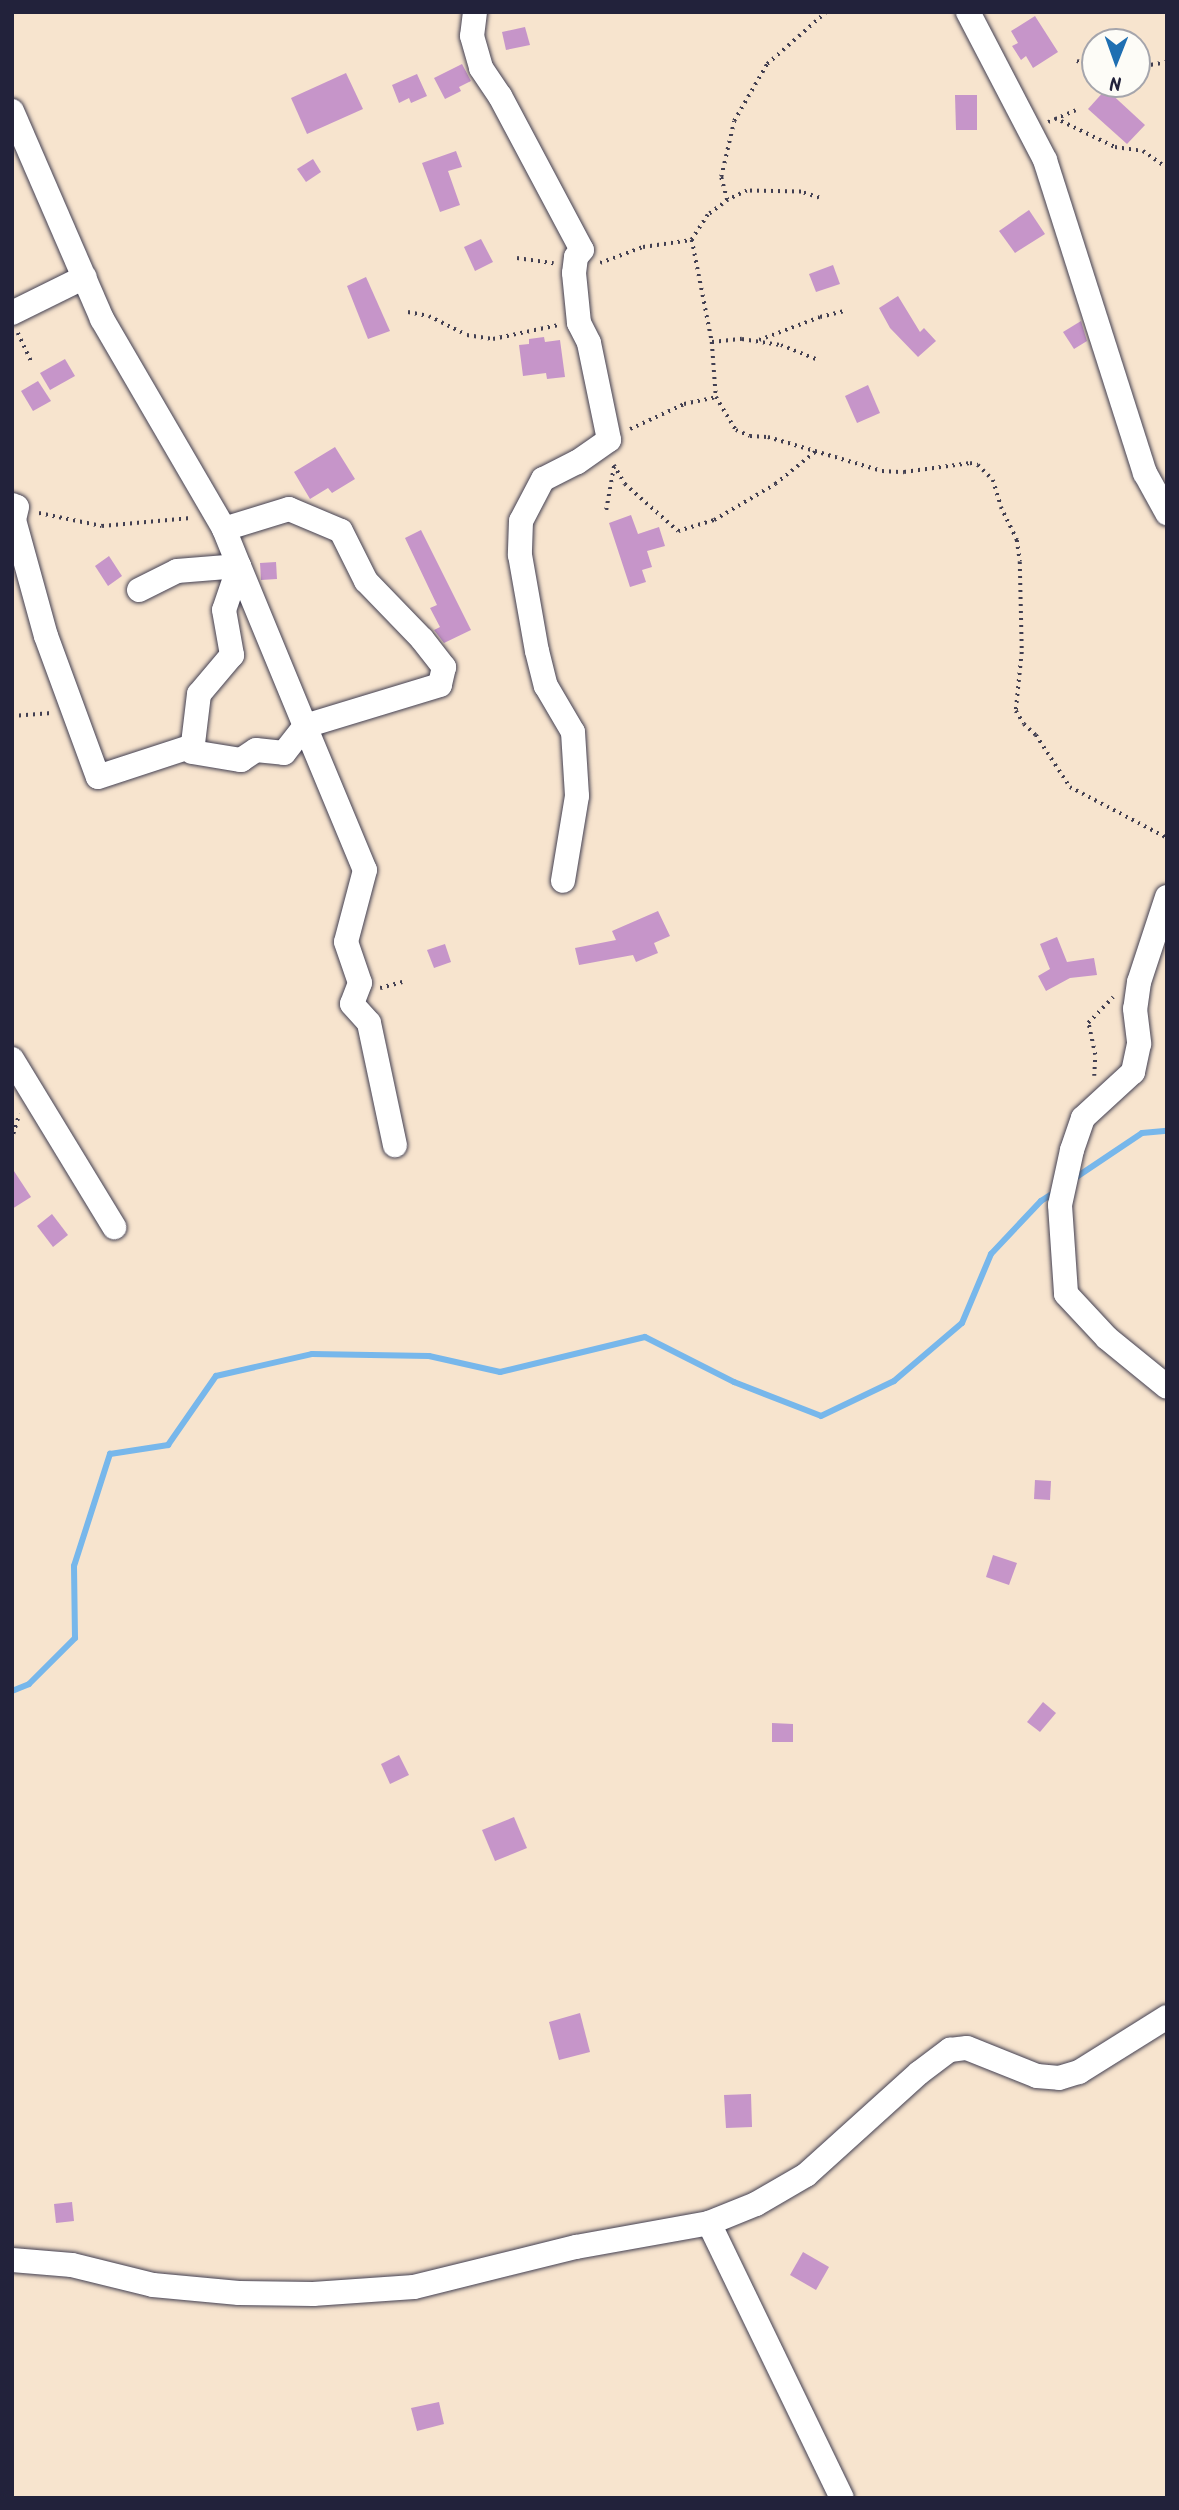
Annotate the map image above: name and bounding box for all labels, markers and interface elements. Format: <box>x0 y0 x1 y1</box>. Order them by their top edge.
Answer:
north arrow <box>1081 28 1151 98</box>
text: N <box>1109 67 1122 97</box>

